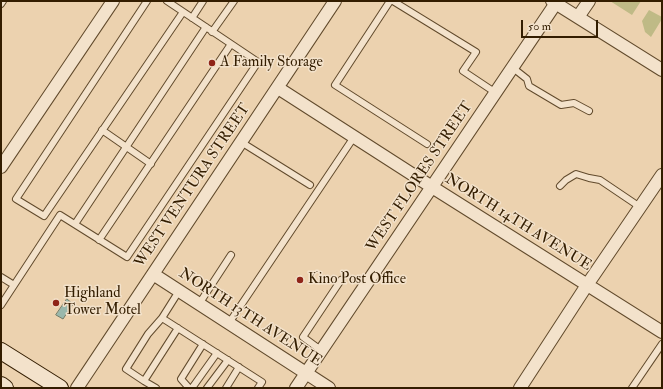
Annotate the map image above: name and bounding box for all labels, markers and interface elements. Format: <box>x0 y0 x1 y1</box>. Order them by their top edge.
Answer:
scale bar <box>523 12 600 38</box>
text: 50 m <box>528 19 551 34</box>
place label: A Family Storage <box>220 54 323 72</box>
marker: A Family Storage <box>207 58 217 68</box>
street label: WEST FLORES STREET <box>363 99 477 255</box>
street label: WEST VENTURA STREET <box>131 101 255 271</box>
street label: NORTH 14TH AVENUE <box>442 171 594 275</box>
street label: NORTH 13TH AVENUE <box>175 265 325 371</box>
place label: Kino Post Office <box>308 271 406 289</box>
marker: Kino Post Office <box>295 275 305 285</box>
place label: Highland Tower Motel <box>64 285 141 320</box>
marker: Highland Tower Motel <box>51 298 61 308</box>

